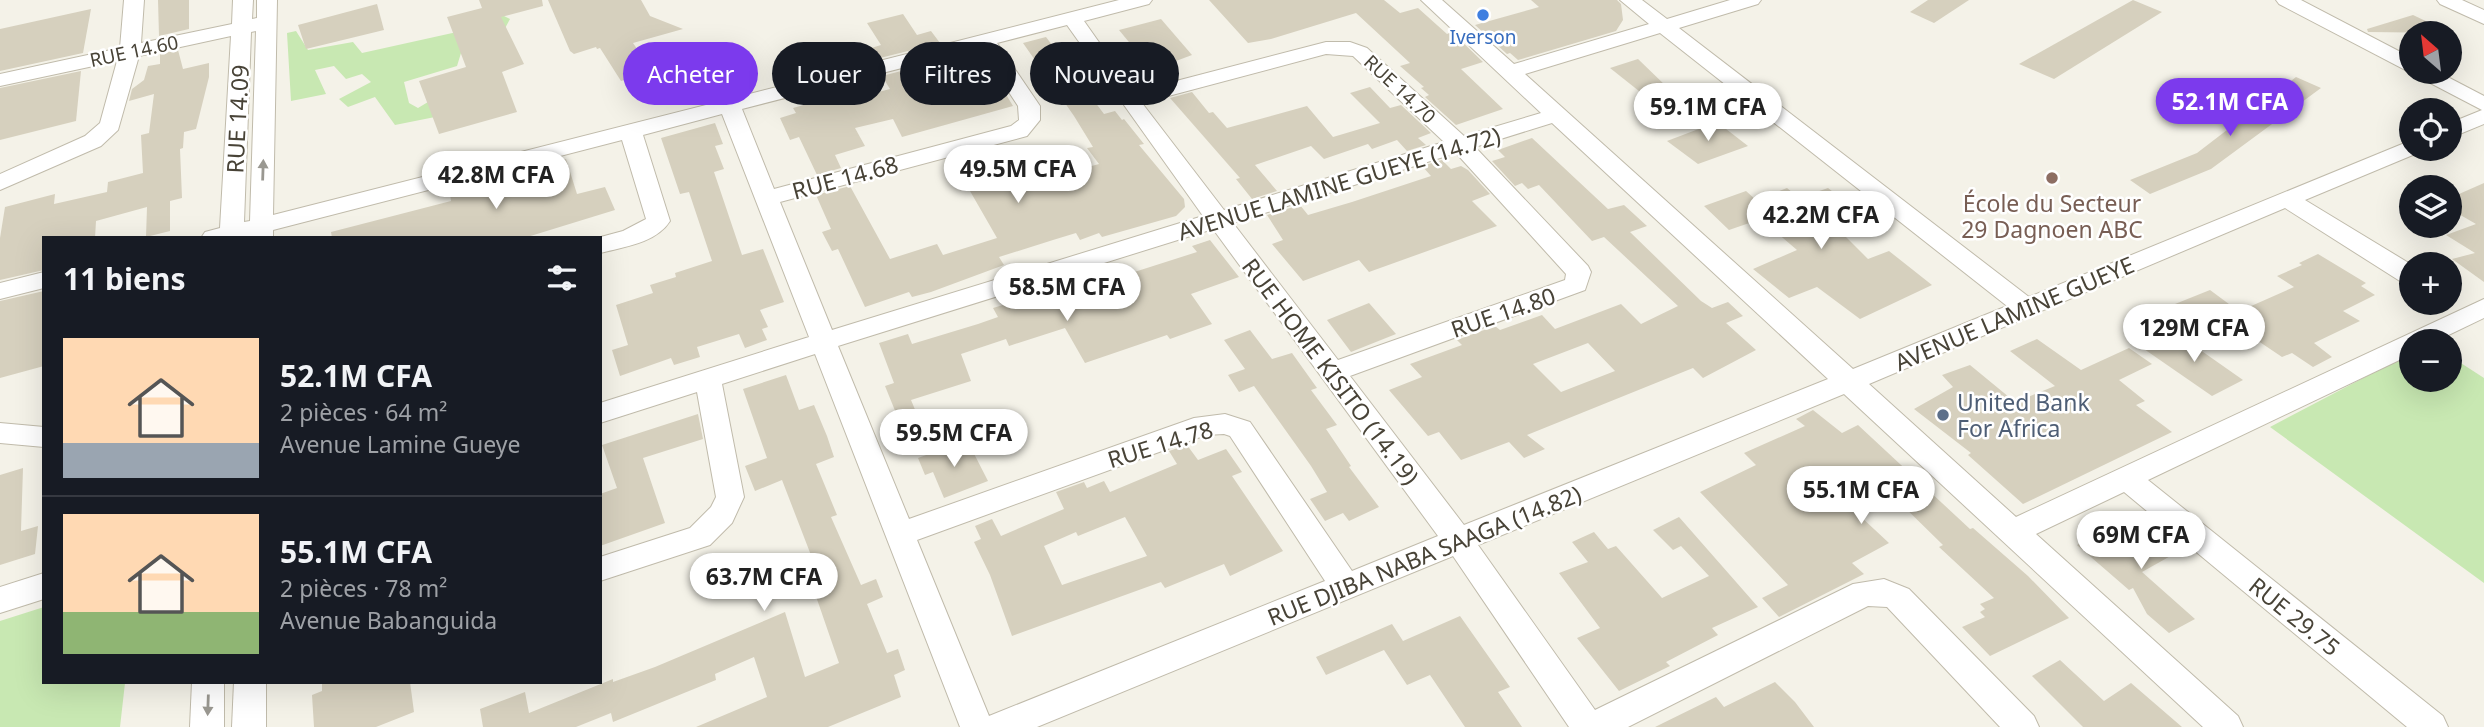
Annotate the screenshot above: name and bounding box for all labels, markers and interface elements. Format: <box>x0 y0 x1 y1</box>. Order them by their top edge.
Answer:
marker: Iverson <box>1475 7 1491 23</box>
north arrow <box>2399 21 2462 84</box>
map controls <box>2399 21 2462 392</box>
place label: Iverson <box>1450 24 1517 50</box>
street label: RUE 14.60 <box>87 29 181 73</box>
chip: Acheter <box>623 42 758 105</box>
chip: Louer <box>772 42 886 105</box>
chip: Filtres <box>900 42 1016 105</box>
chip: Nouveau <box>1030 42 1179 105</box>
street label: RUE 14.70 <box>1358 49 1442 129</box>
street label: RUE 14.09 <box>218 64 256 174</box>
pin: 52.1M CFA <box>2150 78 2310 138</box>
pin: 59.1M CFA <box>1628 83 1788 143</box>
text: 52.1M CFA <box>2172 85 2288 117</box>
text: 59.1M CFA <box>1650 90 1766 122</box>
button: locate <box>2399 98 2462 161</box>
street label: AVENUE LAMINE GUEYE (14.72) <box>1174 119 1504 247</box>
pin: 49.5M CFA <box>938 146 1098 205</box>
street label: RUE 14.68 <box>788 147 902 207</box>
pin: 42.8M CFA <box>416 152 576 211</box>
text: 49.5M CFA <box>960 152 1076 184</box>
text: 42.8M CFA <box>438 158 554 190</box>
one-way arrow <box>258 159 269 181</box>
marker: École du Secteur 29 Dagnoen ABC <box>2044 170 2060 186</box>
button: layers <box>2399 175 2462 238</box>
place label: École du Secteur 29 Dagnoen ABC <box>1961 187 2143 245</box>
pin: 42.2M CFA <box>1741 191 1901 251</box>
text: 42.2M CFA <box>1763 198 1879 230</box>
street label: AVENUE LAMINE GUEYE <box>1889 248 2139 378</box>
street label: RUE HOME KISITO (14.19) <box>1235 251 1427 491</box>
button: + <box>2399 252 2462 315</box>
text: 11 biens <box>63 258 186 299</box>
icon: filters <box>543 259 581 297</box>
pin: 58.5M CFA <box>987 264 1147 323</box>
text: 58.5M CFA <box>1009 270 1125 302</box>
street label: RUE 14.80 <box>1446 279 1560 345</box>
pin: 129M CFA <box>2122 304 2266 364</box>
text: 129M CFA <box>2139 311 2249 343</box>
button: − <box>2399 329 2462 392</box>
text: 52.1M CFA <box>280 355 432 396</box>
icon: home <box>119 366 203 450</box>
place label: United Bank For Africa <box>1957 386 2090 444</box>
text: 2 pièces · 64 m² <box>280 396 447 428</box>
marker: United Bank For Africa <box>1935 407 1951 423</box>
pin: 59.5M CFA <box>874 410 1034 469</box>
street label: RUE 14.78 <box>1103 413 1217 475</box>
text: 59.5M CFA <box>896 416 1012 448</box>
text: Avenue Lamine Gueye <box>280 428 520 460</box>
pin: 55.1M CFA <box>1781 466 1941 526</box>
text: 55.1M CFA <box>1803 473 1919 505</box>
street label: RUE DJIBA NABA SAAGA (14.82) <box>1262 477 1586 633</box>
pin: 69M CFA <box>2076 512 2206 571</box>
text: 69M CFA <box>2093 518 2189 550</box>
text: 55.1M CFA <box>280 531 432 572</box>
icon: home <box>119 542 203 626</box>
pin: 63.7M CFA <box>684 554 844 613</box>
text: 63.7M CFA <box>706 560 822 592</box>
street label: RUE 29.75 <box>2243 569 2347 663</box>
text: 2 pièces · 78 m² <box>280 572 447 604</box>
text: Avenue Babanguida <box>280 604 497 636</box>
one-way arrow <box>202 694 213 716</box>

